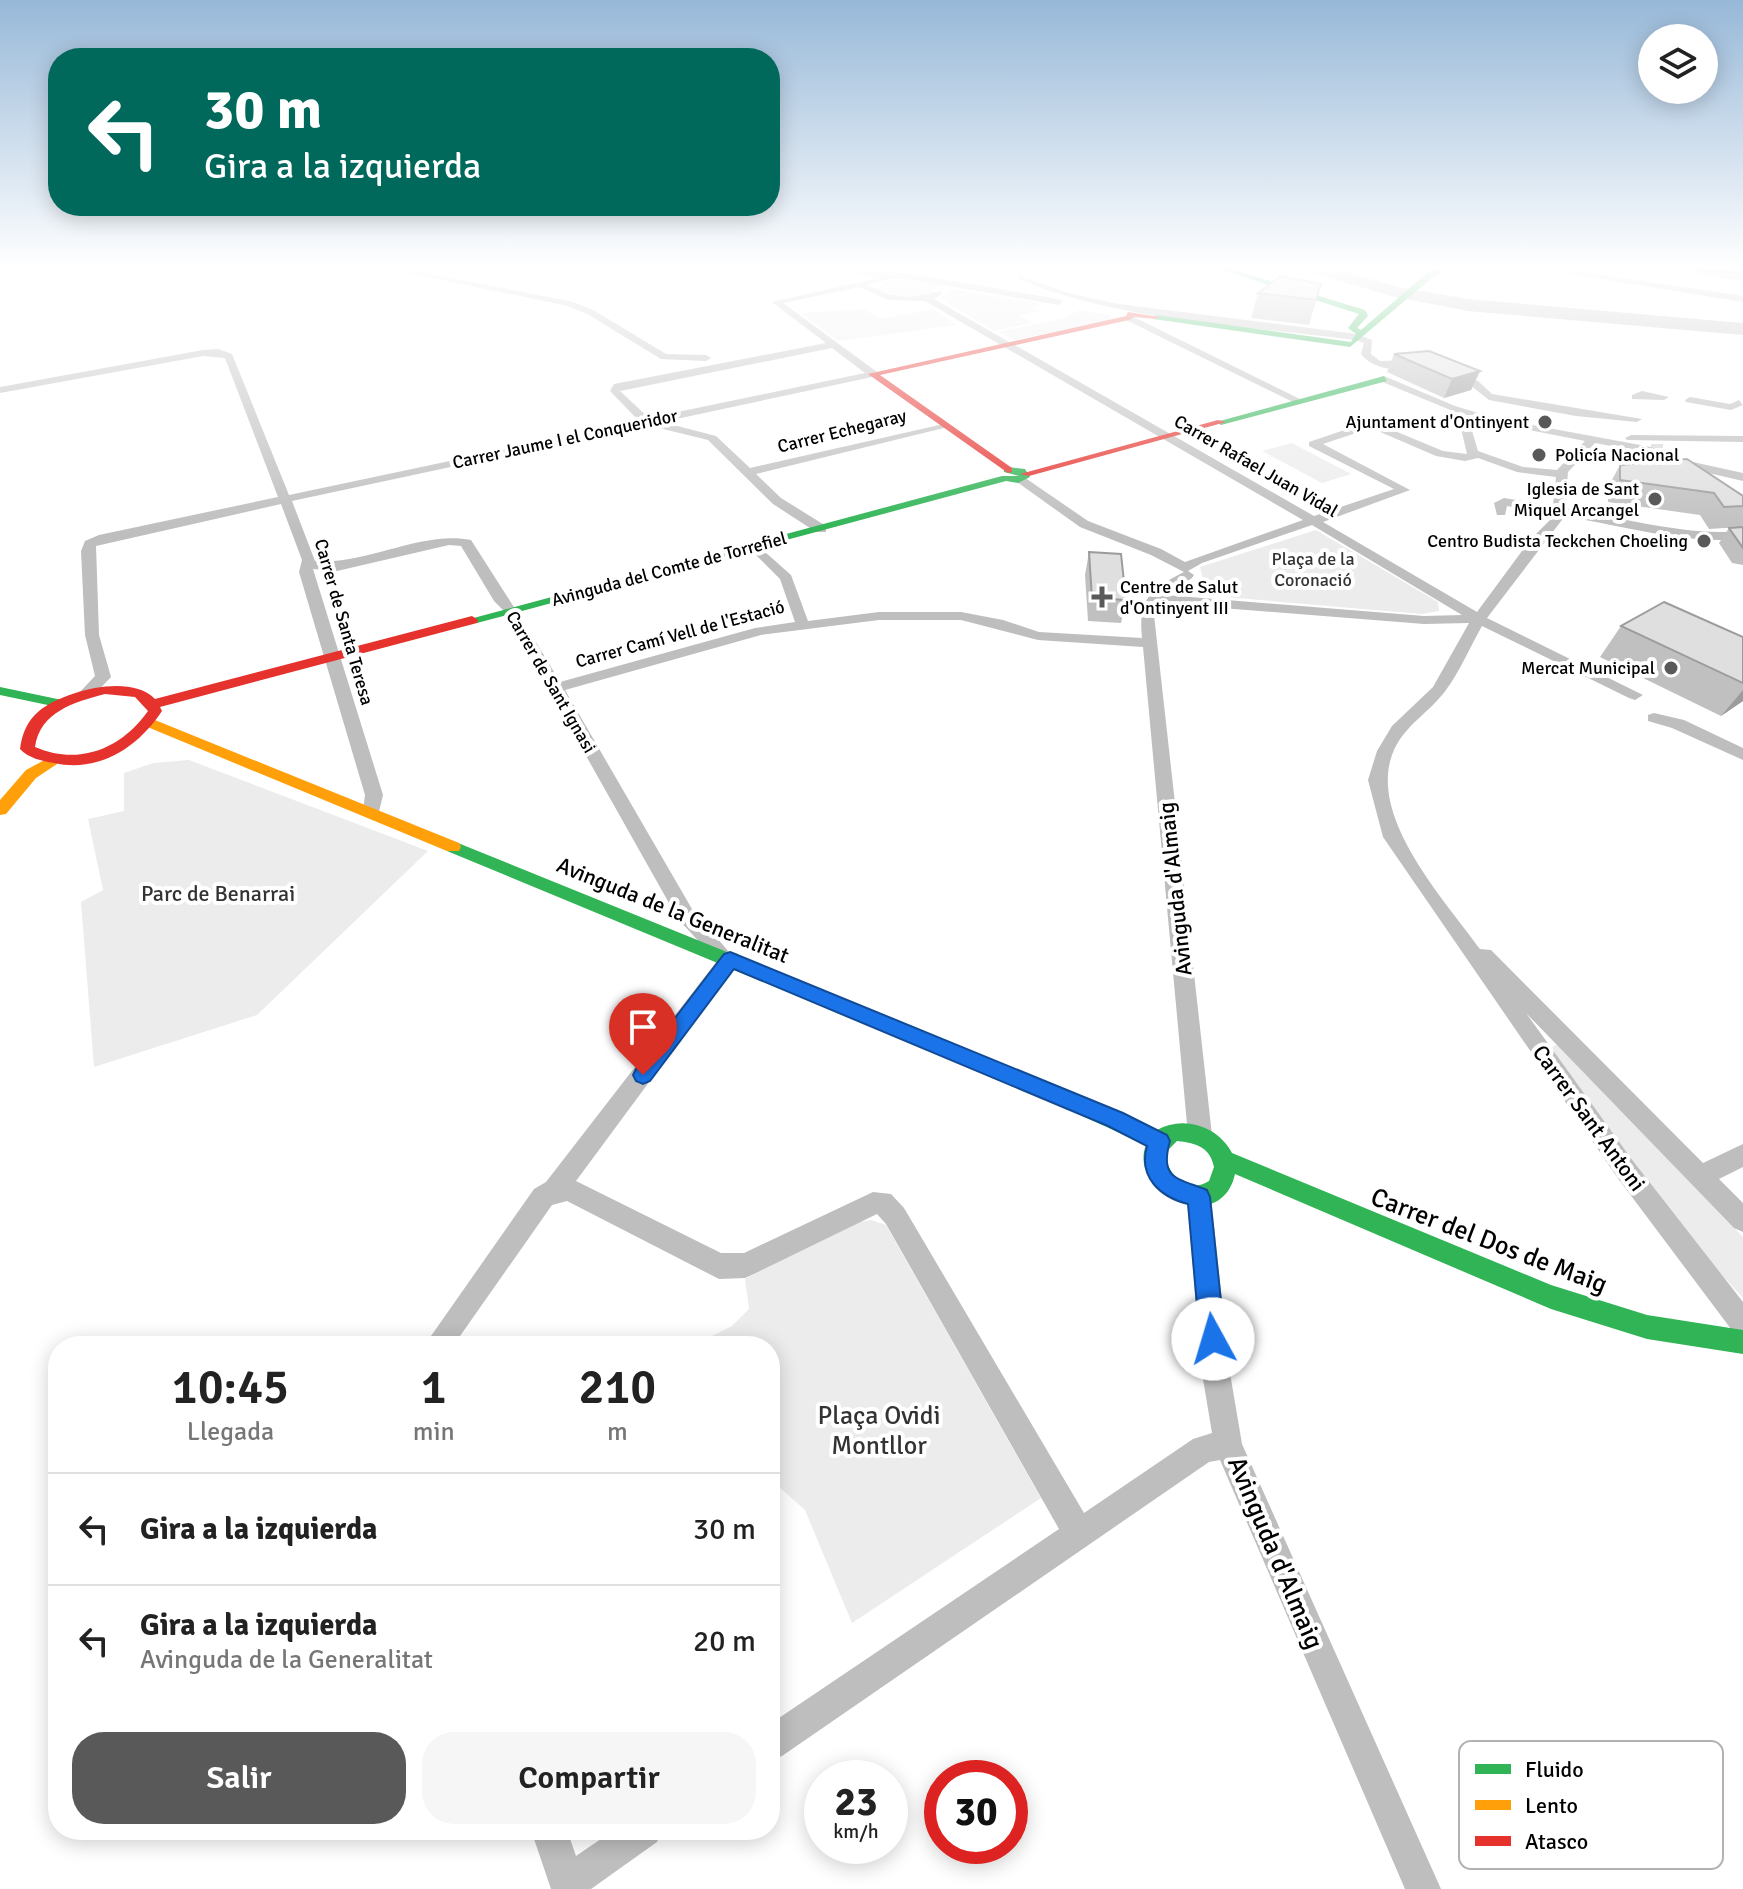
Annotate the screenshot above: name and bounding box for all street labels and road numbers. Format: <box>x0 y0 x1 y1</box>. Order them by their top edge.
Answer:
street label: Carrer Jaume I el Conqueridor <box>451 404 680 474</box>
street label: Carrer Echegaray <box>775 404 909 458</box>
street label: Carrer Rafael Juan Vidal <box>1170 410 1342 522</box>
street label: Avinguda del Comte de Torrefiel <box>549 527 789 611</box>
street label: Carrer de Santa Teresa <box>310 536 378 708</box>
street label: Carrer Camí Vell de l'Estació <box>573 595 787 673</box>
street label: Carrer de Sant Ignasi <box>501 607 601 757</box>
street label: Avinguda d'Almaig <box>1152 801 1198 977</box>
street label: Avinguda de la Generalitat <box>553 851 793 969</box>
street label: Carrer Sant Antoni <box>1527 1040 1651 1196</box>
street label: Carrer del Dos de Maig <box>1366 1181 1612 1301</box>
street label: Avinguda d'Almaig <box>1220 1452 1330 1654</box>

